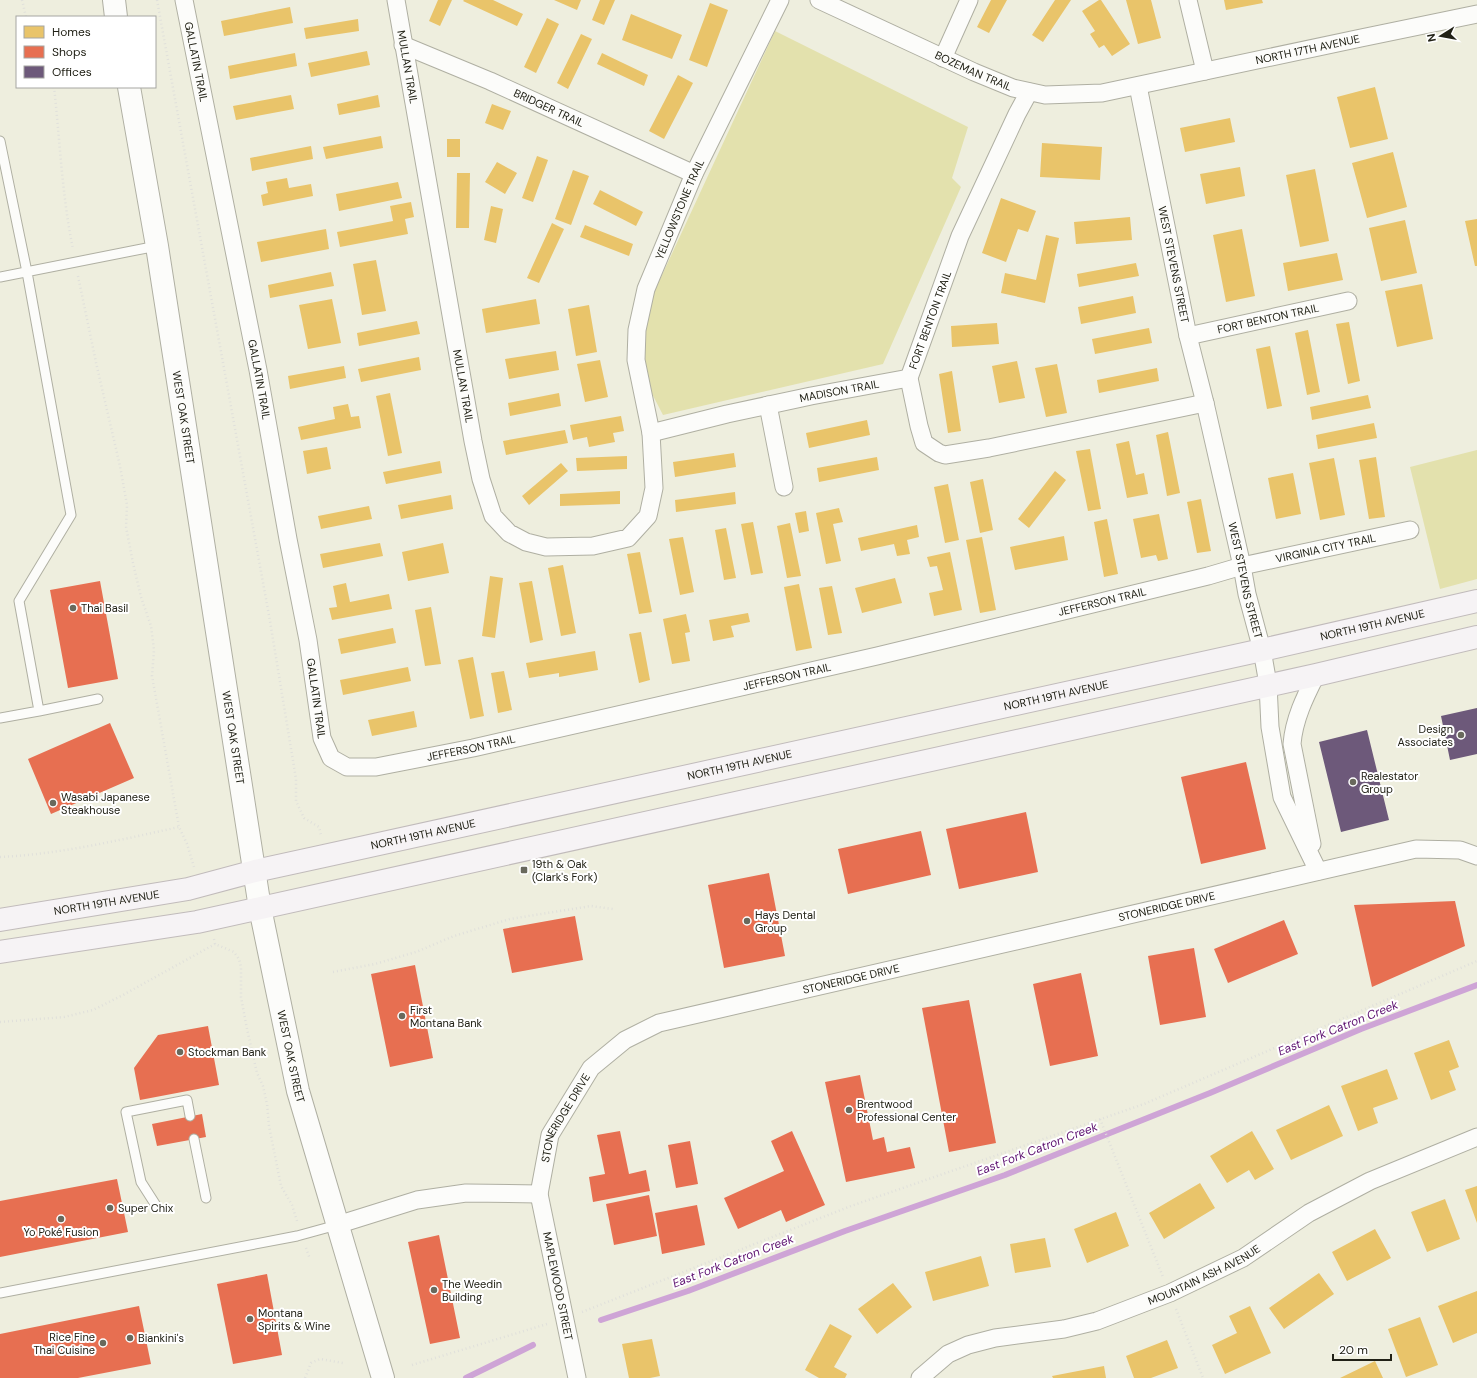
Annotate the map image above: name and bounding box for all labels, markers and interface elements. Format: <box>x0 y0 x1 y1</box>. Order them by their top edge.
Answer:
legend <box>16 16 156 88</box>
north arrow <box>1421 16 1461 56</box>
street label: GALLATIN TRAIL <box>182 20 211 103</box>
text: Homes <box>52 24 91 40</box>
street label: MULLAN TRAIL <box>394 29 421 105</box>
street label: NORTH 17TH AVENUE <box>1254 31 1361 67</box>
text: N <box>1424 33 1439 43</box>
text: Shops <box>52 44 87 60</box>
street label: BOZEMAN TRAIL <box>933 48 1014 94</box>
text: Offices <box>52 64 92 80</box>
street label: BRIDGER TRAIL <box>512 86 587 130</box>
street label: YELLOWSTONE TRAIL <box>652 157 707 262</box>
street label: WEST STEVENS STREET <box>1155 205 1192 324</box>
street label: FORT BENTON TRAIL <box>906 269 954 371</box>
street label: FORT BENTON TRAIL <box>1216 301 1320 336</box>
street label: GALLATIN TRAIL <box>245 338 274 421</box>
street label: MULLAN TRAIL <box>450 348 477 424</box>
street label: WEST OAK STREET <box>170 370 198 465</box>
street label: MADISON TRAIL <box>798 377 880 405</box>
street label: WEST STEVENS STREET <box>1225 521 1266 640</box>
street label: VIRGINIA CITY TRAIL <box>1274 530 1377 566</box>
street label: JEFFERSON TRAIL <box>1057 584 1148 619</box>
place label: Thai Basil <box>81 601 128 615</box>
marker: Thai Basil <box>68 603 78 613</box>
street label: NORTH 19TH AVENUE <box>1319 606 1426 644</box>
street label: GALLATIN TRAIL <box>304 657 329 740</box>
street label: JEFFERSON TRAIL <box>741 660 833 693</box>
street label: NORTH 19TH AVENUE <box>1002 677 1110 714</box>
street label: WEST OAK STREET <box>219 690 248 785</box>
place label: Design Associates <box>1397 722 1453 749</box>
marker: Design Associates <box>1456 730 1466 740</box>
street label: JEFFERSON TRAIL <box>425 732 517 764</box>
street label: NORTH 19TH AVENUE <box>686 746 793 783</box>
place label: Realestator Group <box>1361 769 1418 796</box>
marker: Realestator Group <box>1348 777 1358 787</box>
place label: Wasabi Japanese Steakhouse <box>61 790 150 817</box>
marker: Wasabi Japanese Steakhouse <box>48 798 58 808</box>
street label: NORTH 19TH AVENUE <box>369 816 477 853</box>
place label: 19th & Oak (Clark's Fork) <box>532 857 597 884</box>
marker: 19th & Oak (Clark's Fork) <box>519 865 529 875</box>
street label: NORTH 19TH AVENUE <box>53 887 160 918</box>
street label: STONERIDGE DRIVE <box>1117 888 1217 924</box>
place label: Hays Dental Group <box>755 908 815 935</box>
marker: Hays Dental Group <box>742 916 752 926</box>
street label: STONERIDGE DRIVE <box>801 961 901 997</box>
water label: East Fork Catron Creek <box>1275 996 1401 1059</box>
place label: First Montana Bank <box>410 1003 483 1030</box>
street label: WEST OAK STREET <box>274 1009 308 1104</box>
marker: First Montana Bank <box>397 1011 407 1021</box>
place label: Stockman Bank <box>188 1045 267 1059</box>
marker: Stockman Bank <box>175 1047 185 1057</box>
street label: STONERIDGE DRIVE <box>538 1071 593 1164</box>
place label: Brentwood Professional Center <box>857 1097 956 1124</box>
marker: Brentwood Professional Center <box>844 1105 854 1115</box>
water label: East Fork Catron Creek <box>974 1118 1101 1179</box>
place label: Super Chix <box>118 1201 174 1215</box>
marker: Super Chix <box>105 1203 115 1213</box>
marker: Yo Poké Fusion <box>56 1214 66 1224</box>
place label: Yo Poké Fusion <box>24 1225 98 1239</box>
water label: East Fork Catron Creek <box>670 1230 797 1291</box>
street label: MAPLEWOOD STREET <box>540 1231 576 1342</box>
street label: MOUNTAIN ASH AVENUE <box>1146 1241 1263 1308</box>
place label: The Weedin Building <box>442 1277 502 1304</box>
marker: The Weedin Building <box>429 1285 439 1295</box>
place label: Montana Spirits & Wine <box>258 1306 330 1333</box>
marker: Montana Spirits & Wine <box>245 1314 255 1324</box>
place label: Rice Fine Thai Cuisine <box>33 1330 95 1357</box>
place label: Biankini's <box>138 1331 184 1345</box>
marker: Biankini's <box>125 1333 135 1343</box>
scale bar <box>1333 1336 1391 1362</box>
marker: Rice Fine Thai Cuisine <box>98 1338 108 1348</box>
text: 20 m <box>1339 1342 1368 1358</box>

